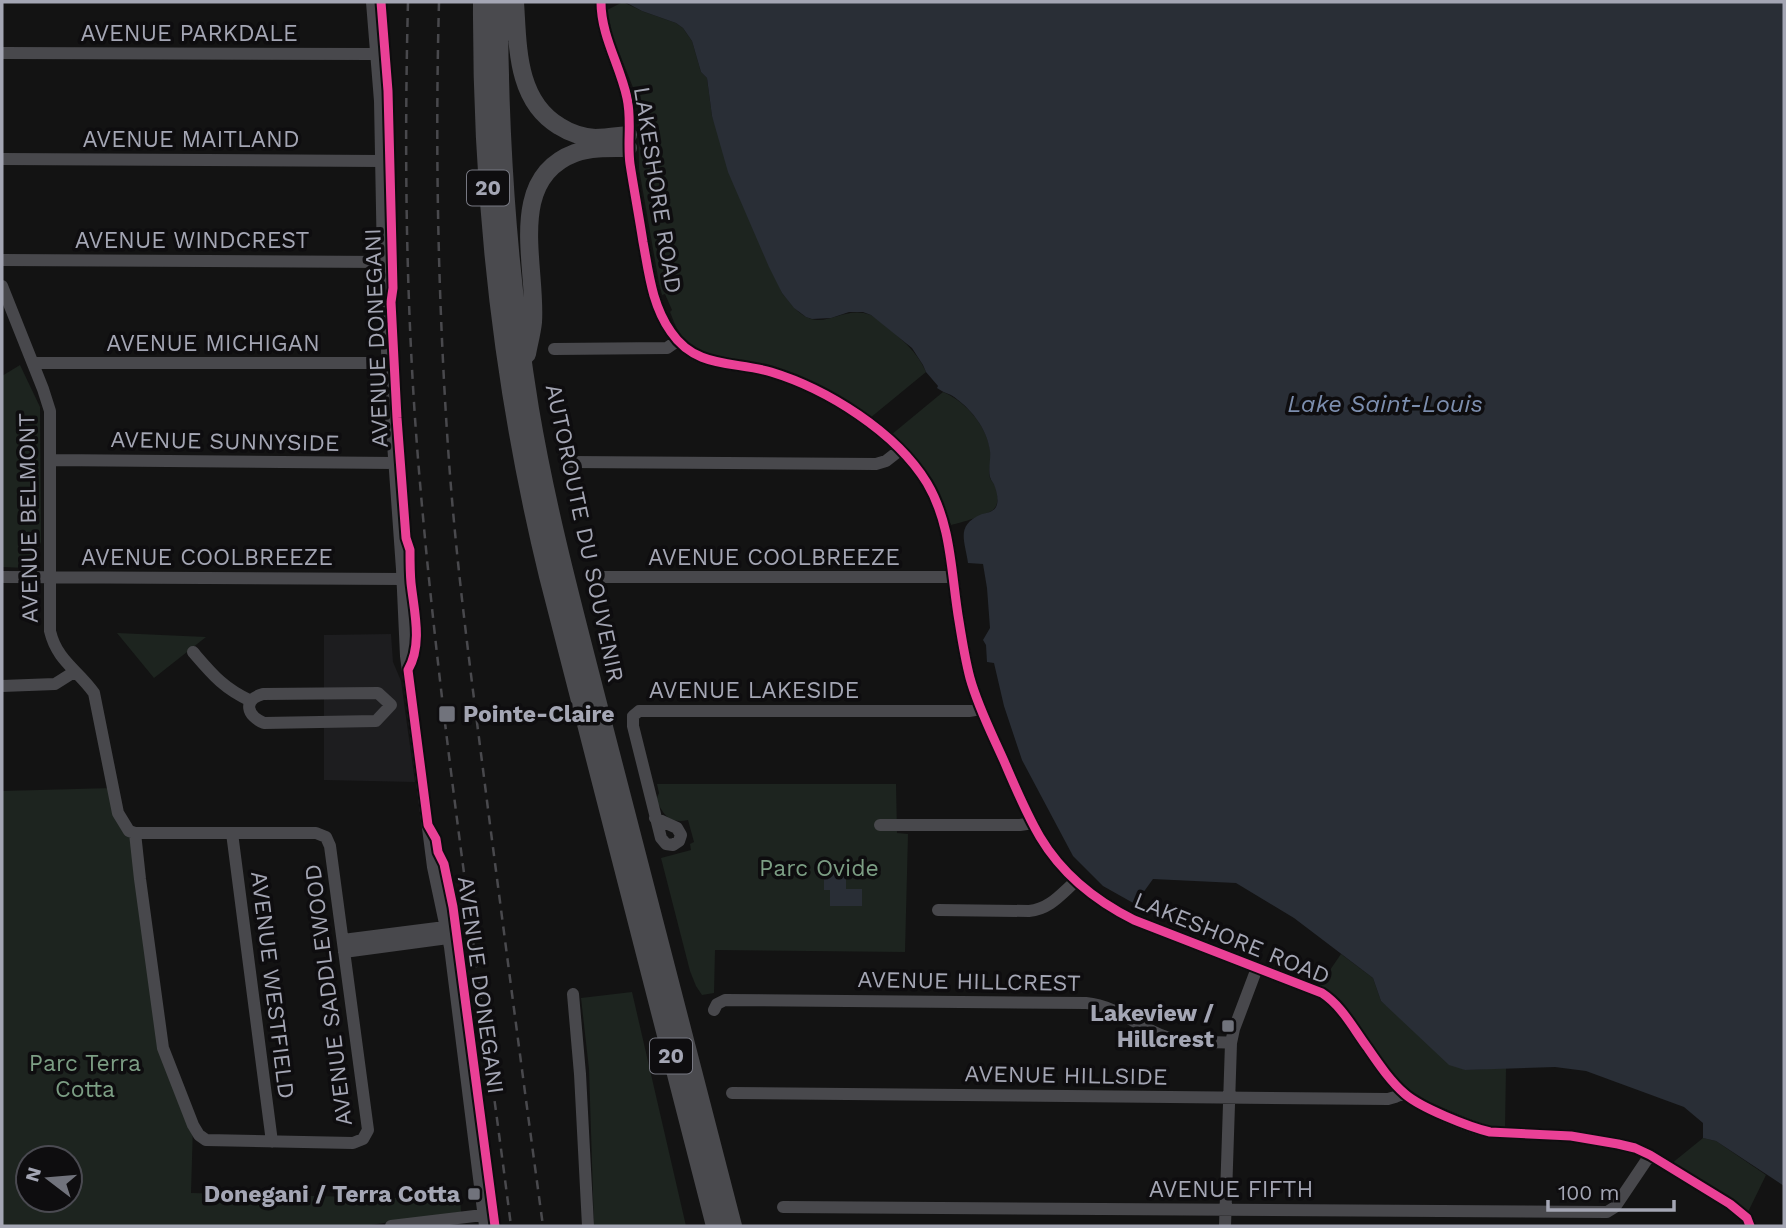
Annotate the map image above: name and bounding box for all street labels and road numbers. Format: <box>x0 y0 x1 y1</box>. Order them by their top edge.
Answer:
street label: AVENUE PARKDALE <box>80 20 298 47</box>
street label: LAKESHORE ROAD <box>628 85 687 295</box>
street label: AVENUE MAITLAND <box>83 126 299 153</box>
road number: 20 <box>467 170 509 206</box>
street label: AVENUE WINDCREST <box>75 227 309 254</box>
street label: AVENUE DONEGANI <box>359 228 394 448</box>
street label: AVENUE MICHIGAN <box>106 330 320 357</box>
street label: AUTOROUTE DU SOUVENIR <box>540 382 629 685</box>
street label: AVENUE BELMONT <box>13 413 44 623</box>
street label: AVENUE SUNNYSIDE <box>110 426 340 457</box>
street label: AVENUE COOLBREEZE <box>81 544 333 571</box>
street label: AVENUE COOLBREEZE <box>648 544 900 571</box>
street label: AVENUE LAKESIDE <box>649 677 859 704</box>
street label: AVENUE SADDLEWOOD <box>299 863 358 1127</box>
street label: AVENUE WESTFIELD <box>245 870 300 1100</box>
street label: AVENUE DONEGANI <box>452 874 509 1096</box>
street label: LAKESHORE ROAD <box>1130 887 1334 990</box>
street label: AVENUE HILLCREST <box>857 966 1081 997</box>
road number: 20 <box>650 1038 692 1074</box>
street label: AVENUE HILLSIDE <box>964 1060 1168 1091</box>
street label: AVENUE FIFTH <box>1149 1176 1313 1203</box>

